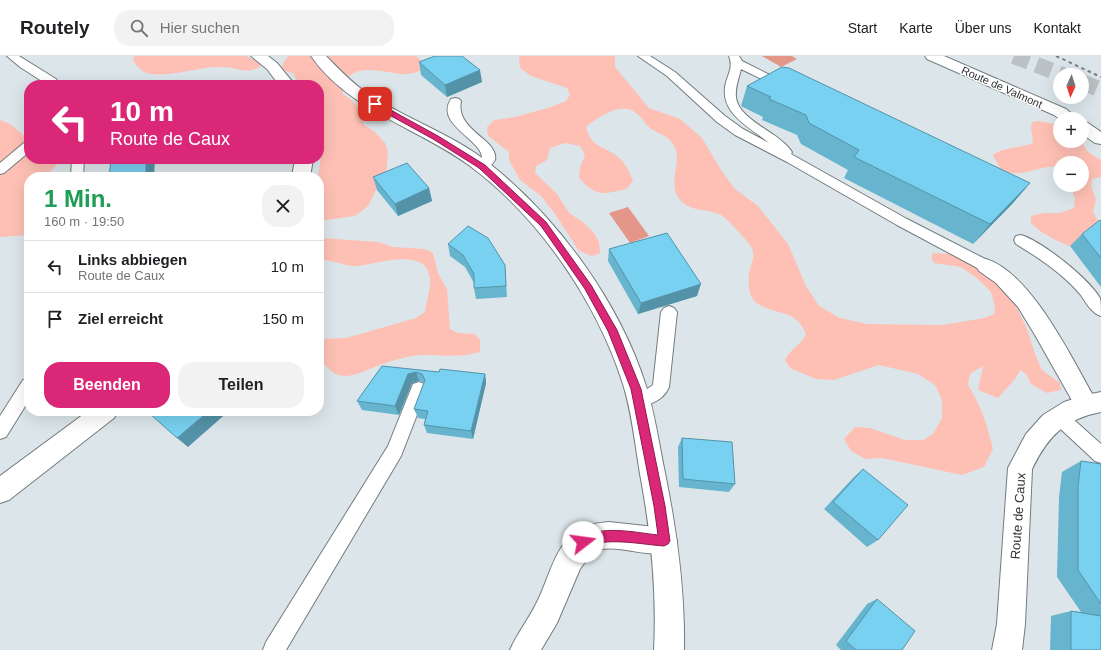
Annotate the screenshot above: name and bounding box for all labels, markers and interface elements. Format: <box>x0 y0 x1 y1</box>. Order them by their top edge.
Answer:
search box <box>114 10 394 46</box>
text: Routely <box>20 17 90 38</box>
icon: search <box>128 17 150 39</box>
text: Hier suchen <box>160 19 240 36</box>
text: Start <box>848 20 877 36</box>
text: Karte <box>899 20 933 36</box>
text: Über uns <box>955 20 1012 36</box>
text: Kontakt <box>1034 20 1081 36</box>
street label: Route de Valmont <box>960 64 1044 110</box>
north arrow <box>1053 68 1089 104</box>
map controls <box>1053 68 1089 192</box>
pin <box>358 87 392 121</box>
icon: arrive <box>364 93 386 115</box>
icon: left <box>44 96 96 148</box>
text: 10 m <box>110 96 174 127</box>
button: + <box>1053 112 1089 148</box>
text: Route de Caux <box>110 129 230 149</box>
button: − <box>1053 156 1089 192</box>
text: 1 Min. <box>44 185 112 212</box>
button: close <box>262 185 304 227</box>
text: 160 m · 19:50 <box>44 214 124 229</box>
text: Links abbiegen <box>78 251 187 268</box>
icon: left <box>44 256 66 278</box>
text: 10 m <box>271 258 304 275</box>
text: Route de Caux <box>78 268 165 283</box>
icon: arrive <box>44 308 66 330</box>
text: Ziel erreicht <box>78 310 163 327</box>
text: 150 m <box>262 310 304 327</box>
button: Beenden <box>44 362 170 408</box>
button: Teilen <box>178 362 304 408</box>
street label: Route de Caux <box>1007 472 1029 560</box>
position arrow <box>562 521 604 563</box>

